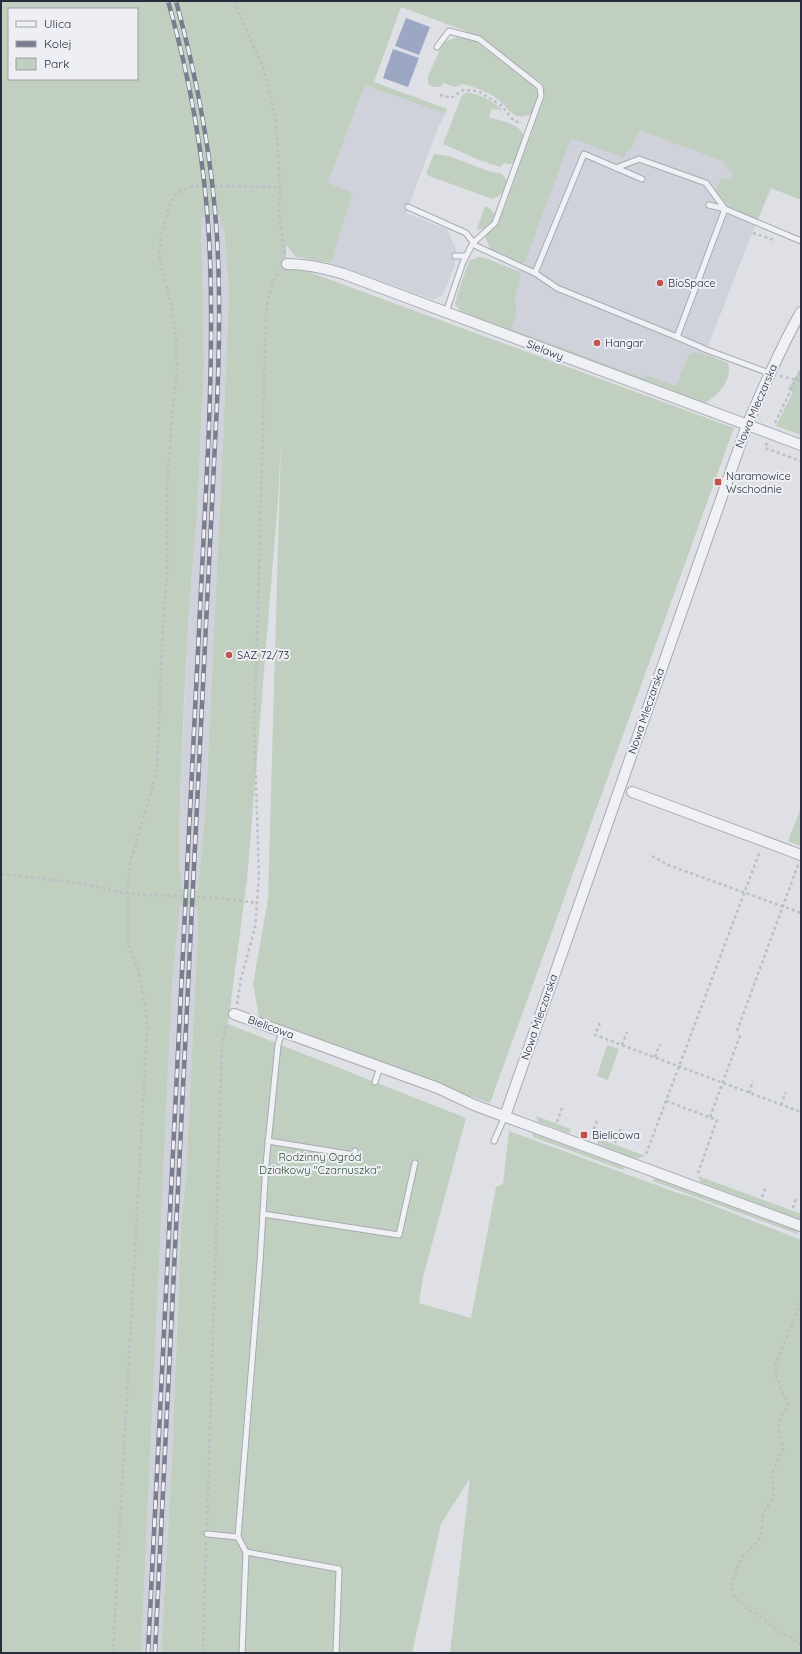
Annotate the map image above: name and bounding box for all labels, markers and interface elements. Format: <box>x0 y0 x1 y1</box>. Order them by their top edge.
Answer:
legend <box>8 8 138 80</box>
text: Ulica <box>44 16 71 31</box>
text: Kolej <box>44 36 72 51</box>
text: Park <box>44 56 69 71</box>
place label: BioSpace <box>668 276 716 290</box>
marker: BioSpace <box>655 278 665 288</box>
place label: Hangar <box>605 336 644 350</box>
street label: Sielawy <box>525 337 565 363</box>
marker: Hangar <box>592 338 602 348</box>
street label: Nowa Mleczarska <box>732 362 780 450</box>
place label: Naramowice Wschodnie <box>726 469 791 496</box>
marker: Naramowice Wschodnie <box>713 477 723 487</box>
place label: SAZ 72/73 <box>237 648 290 662</box>
marker: SAZ 72/73 <box>224 650 234 660</box>
street label: Nowa Mleczarska <box>625 666 667 756</box>
street label: Nowa Mleczarska <box>518 972 560 1062</box>
street label: Bielicowa <box>246 1012 296 1042</box>
place label: Bielicowa <box>592 1128 640 1142</box>
marker: Bielicowa <box>579 1130 589 1140</box>
park label: Rodzinny Ogród Działkowy "Czarnuszka" <box>259 1150 381 1177</box>

